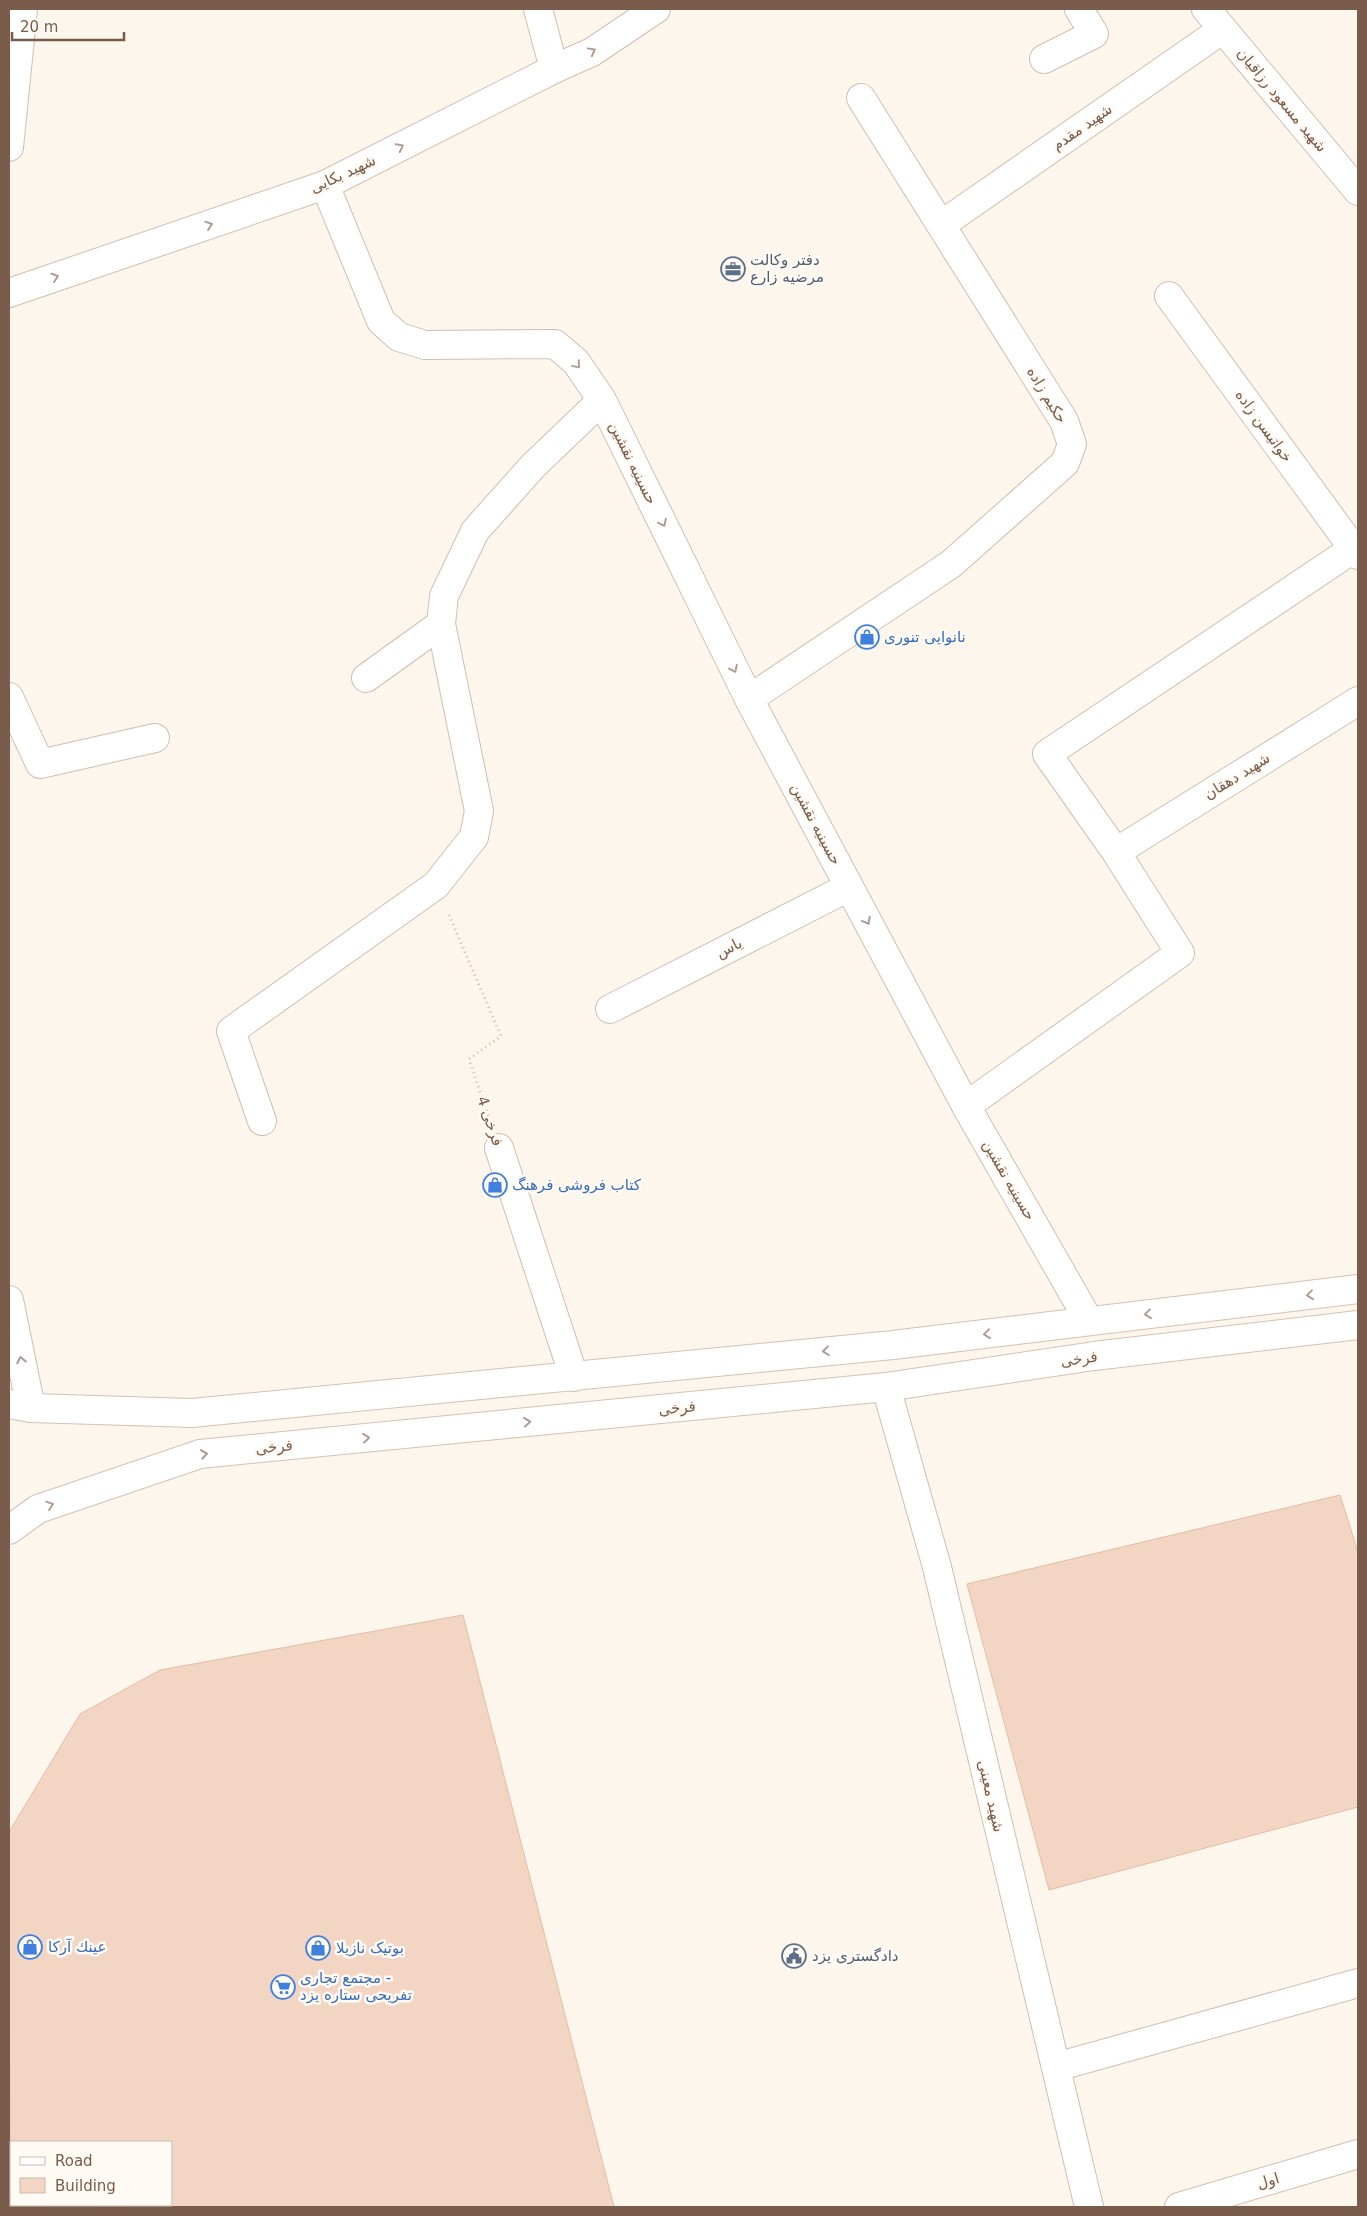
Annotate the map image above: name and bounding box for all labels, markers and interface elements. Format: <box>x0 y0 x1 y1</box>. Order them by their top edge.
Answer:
scale bar <box>12 10 125 42</box>
text: 20 m <box>20 18 58 36</box>
street label: شهید مسعود رزاقیان <box>1233 44 1331 156</box>
one-way arrow <box>587 47 596 57</box>
street label: شهید مقدم <box>1048 100 1116 154</box>
one-way arrow <box>395 143 404 153</box>
street label: شهید بکایی <box>307 151 379 197</box>
one-way arrow <box>204 220 212 230</box>
place label: دفتر وکالت مرضیه زارع <box>750 251 824 286</box>
office icon: دفتر وکالت مرضیه زارع <box>720 256 746 282</box>
one-way arrow <box>50 273 59 283</box>
one-way arrow <box>572 359 580 368</box>
street label: حکیم زاده <box>1023 363 1071 427</box>
street label: خواتیسن زاده <box>1232 386 1296 466</box>
street label: حسینیه نقشین <box>605 419 661 507</box>
one-way arrow <box>657 518 667 527</box>
shop icon: نانوایی تنوری <box>854 624 880 650</box>
place label: نانوایی تنوری <box>884 628 966 646</box>
one-way arrow <box>728 663 738 672</box>
street label: شهید دهقان <box>1201 749 1273 803</box>
street label: حسینیه نقشین <box>787 780 845 868</box>
one-way arrow <box>861 916 871 925</box>
street label: یاس <box>713 934 745 962</box>
street label: فرخی 4 <box>473 1094 507 1148</box>
street label: حسینیه نقشین <box>979 1136 1039 1224</box>
shop icon: کتاب فروشی فرهنگ <box>482 1172 508 1198</box>
place label: کتاب فروشی فرهنگ <box>512 1176 642 1194</box>
one-way arrow <box>1306 1289 1314 1300</box>
one-way arrow <box>1144 1308 1152 1319</box>
one-way arrow <box>983 1328 991 1338</box>
one-way arrow <box>821 1345 829 1356</box>
street label: فرخی <box>1059 1347 1099 1371</box>
one-way arrow <box>16 1356 27 1365</box>
street label: فرخی <box>658 1397 696 1419</box>
one-way arrow <box>524 1417 532 1428</box>
one-way arrow <box>362 1433 370 1444</box>
street label: فرخی <box>255 1436 293 1458</box>
one-way arrow <box>200 1450 208 1460</box>
one-way arrow <box>45 1501 54 1511</box>
street label: شهید معینی <box>974 1758 1008 1834</box>
shop icon: عينك آركا <box>17 1934 43 1960</box>
shop icon: بوتیک نازیلا <box>305 1935 331 1961</box>
place label: عينك آركا <box>48 1938 107 1956</box>
place label: بوتیک نازیلا <box>336 1939 404 1957</box>
public building icon: دادگستری یزد <box>781 1943 807 1969</box>
place label: دادگستری یزد <box>812 1947 899 1965</box>
place label: مجتمع تجاری - تفریحی ستاره یزد <box>300 1969 412 2004</box>
supermarket icon: مجتمع تجاری - تفریحی ستاره یزد <box>270 1974 296 2000</box>
legend <box>10 2141 172 2206</box>
text: Road <box>55 2152 93 2170</box>
street label: اول <box>1255 2169 1281 2193</box>
text: Building <box>55 2177 116 2195</box>

